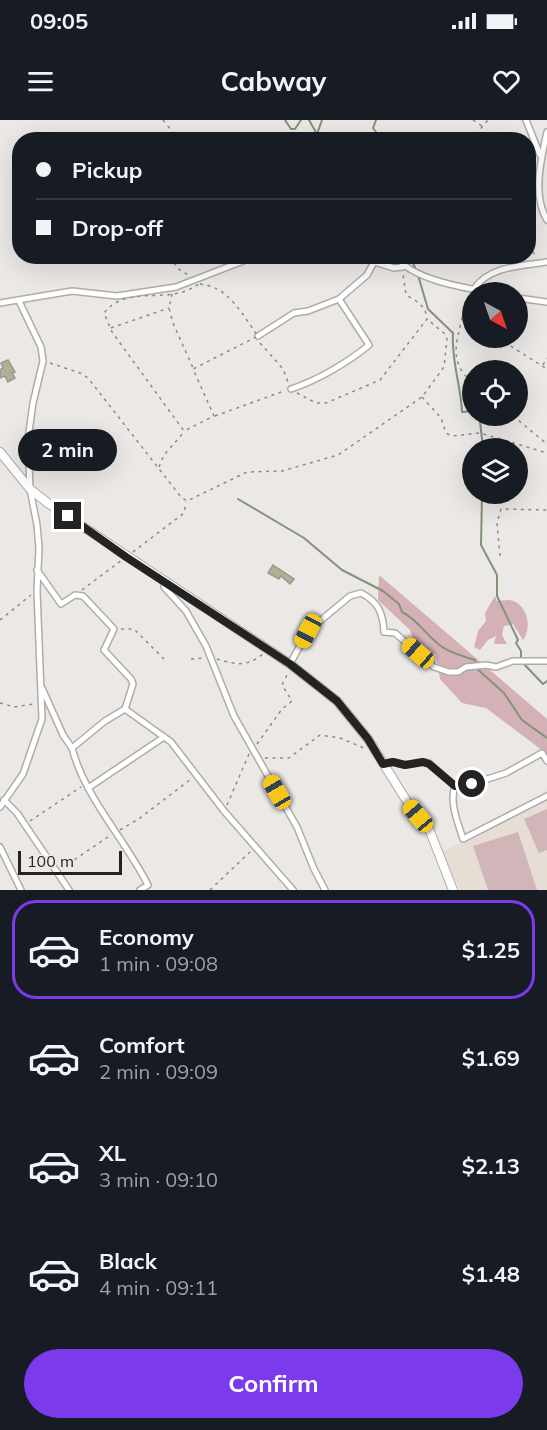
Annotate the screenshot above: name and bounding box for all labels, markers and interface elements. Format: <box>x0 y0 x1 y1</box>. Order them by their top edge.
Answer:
text: 09:05 <box>30 7 88 35</box>
text: Cabway <box>220 64 327 98</box>
icon: menu <box>24 65 57 98</box>
icon: heart <box>490 65 523 98</box>
text: Pickup <box>72 156 142 184</box>
text: Drop-off <box>72 214 163 242</box>
north arrow <box>462 282 528 348</box>
map controls <box>462 282 528 504</box>
button: locate <box>462 360 528 426</box>
callout: 2 min <box>19 429 118 471</box>
text: 2 min <box>41 437 94 462</box>
button: layers <box>462 438 528 504</box>
route end <box>54 502 81 529</box>
car <box>292 611 324 651</box>
car <box>399 634 437 672</box>
route start <box>458 770 485 797</box>
car <box>260 772 294 812</box>
car <box>400 796 436 836</box>
scale bar <box>18 848 122 876</box>
text: 100 m <box>27 851 74 871</box>
icon: car <box>27 923 81 977</box>
text: Economy <box>99 923 194 951</box>
text: $1.25 <box>462 936 520 964</box>
text: 1 min · 09:08 <box>99 951 218 976</box>
icon: car <box>27 1031 81 1085</box>
text: Comfort <box>99 1031 185 1059</box>
text: $1.69 <box>462 1044 520 1072</box>
text: 2 min · 09:09 <box>99 1059 218 1084</box>
icon: car <box>27 1139 81 1193</box>
text: XL <box>99 1139 126 1167</box>
text: $2.13 <box>462 1152 520 1180</box>
text: 3 min · 09:10 <box>99 1167 218 1192</box>
icon: car <box>27 1247 81 1301</box>
text: Black <box>99 1247 157 1275</box>
text: $1.48 <box>462 1260 520 1288</box>
text: 4 min · 09:11 <box>99 1275 218 1300</box>
button: Confirm <box>24 1349 523 1418</box>

